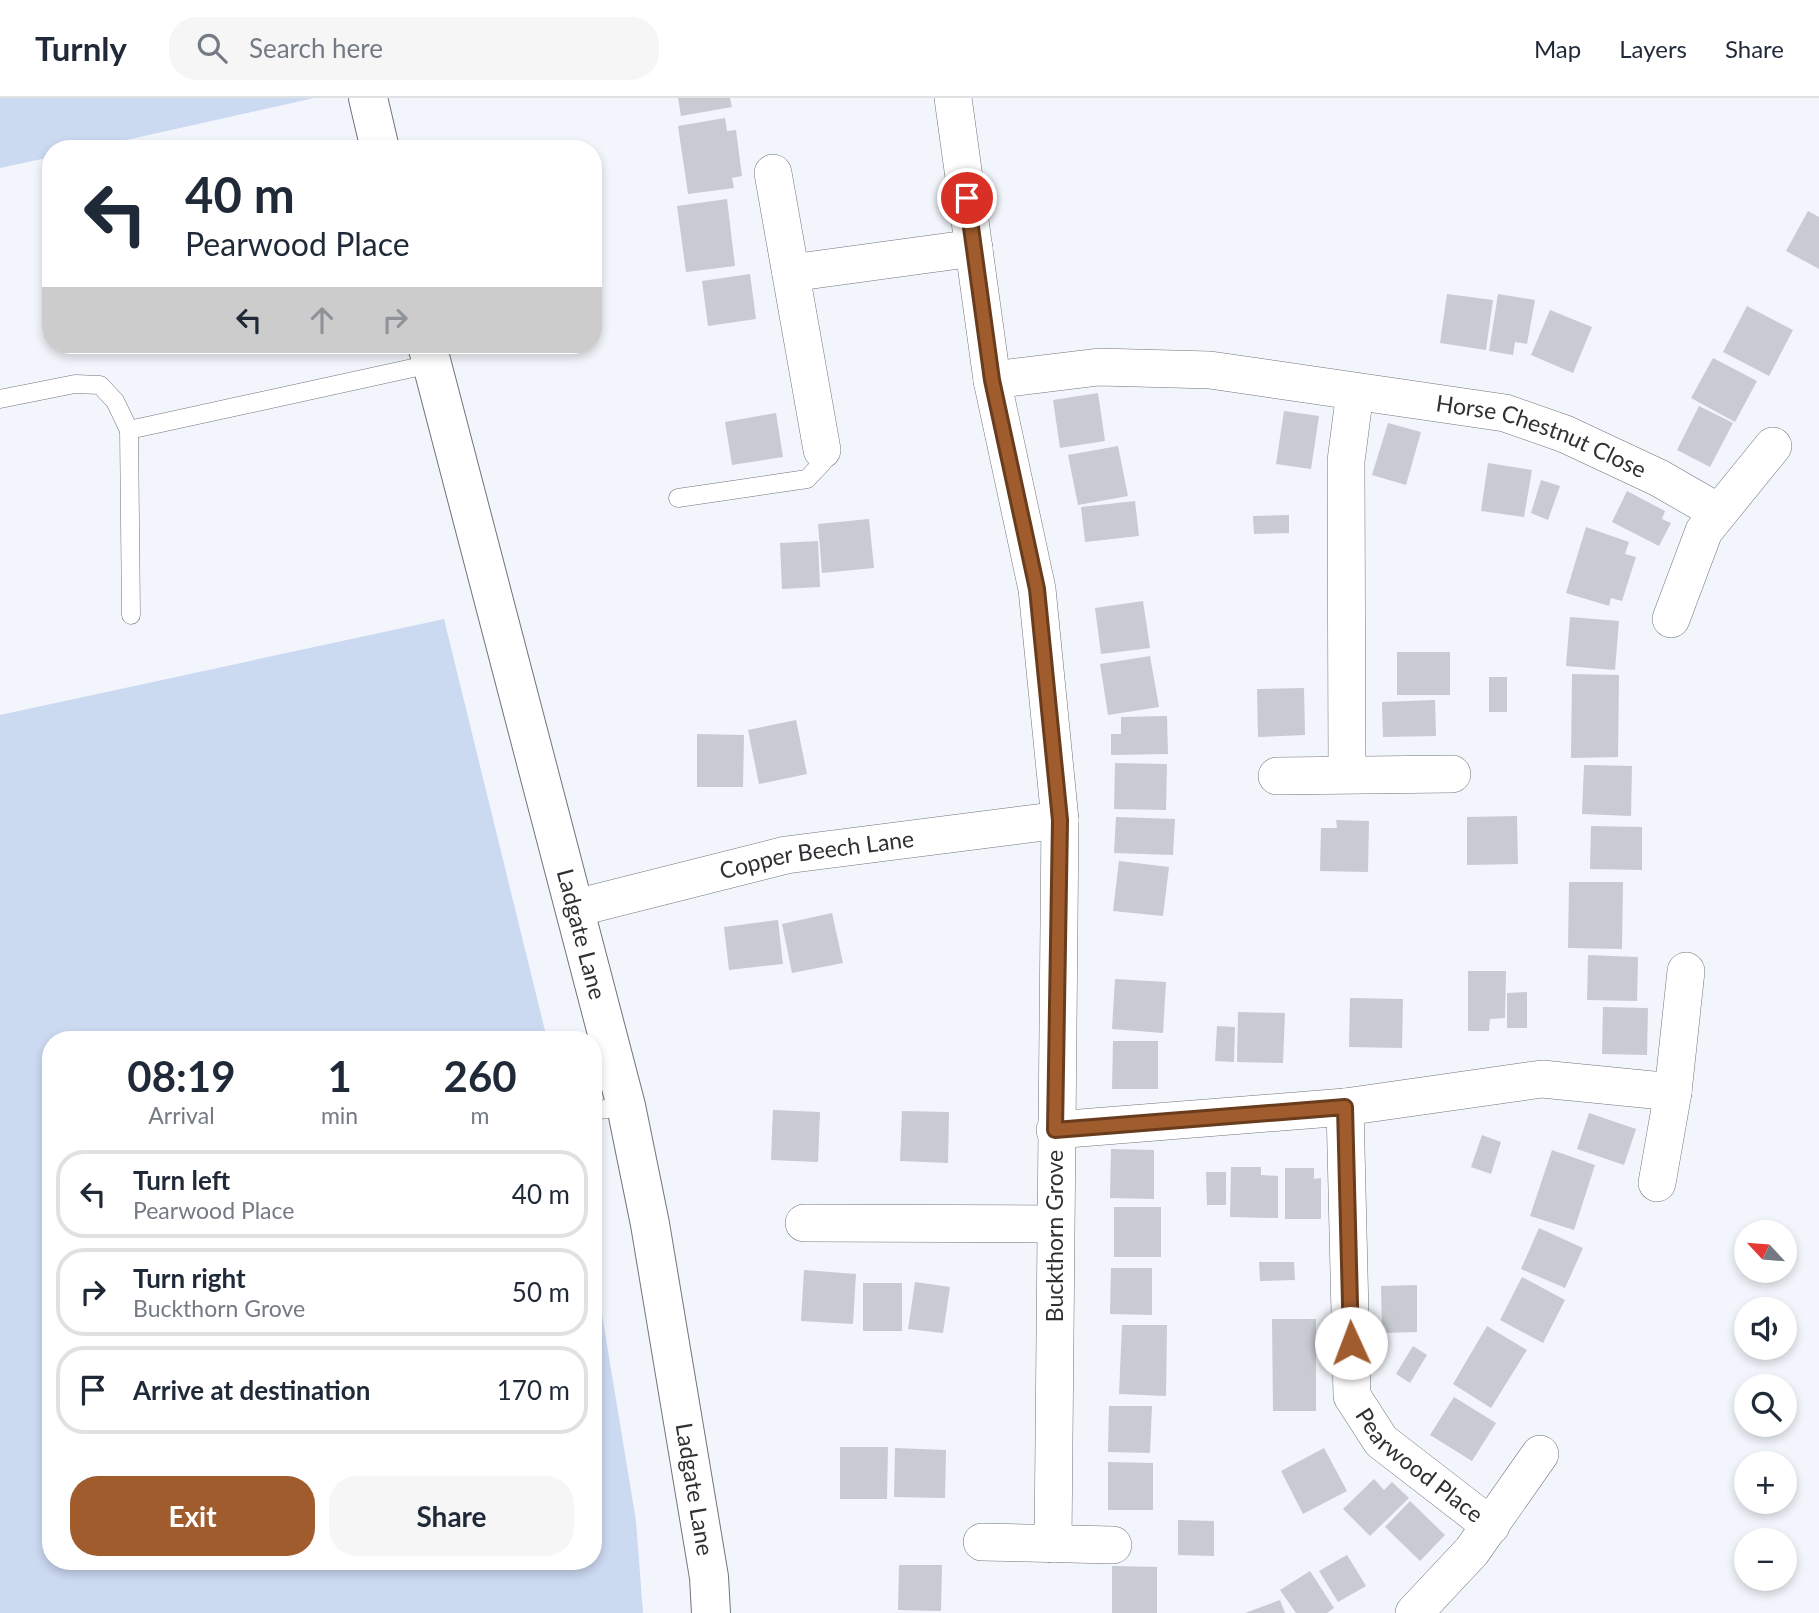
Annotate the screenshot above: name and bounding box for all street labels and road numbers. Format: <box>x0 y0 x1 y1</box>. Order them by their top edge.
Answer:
street label: Horse Chestnut Close <box>1434 388 1651 483</box>
street label: Copper Beech Lane <box>716 824 915 884</box>
street label: Ladgate Lane <box>552 866 613 1002</box>
street label: Buckthorn Grove <box>1040 1150 1068 1322</box>
street label: Pearwood Place <box>1350 1402 1489 1528</box>
street label: Ladgate Lane <box>670 1421 720 1557</box>

